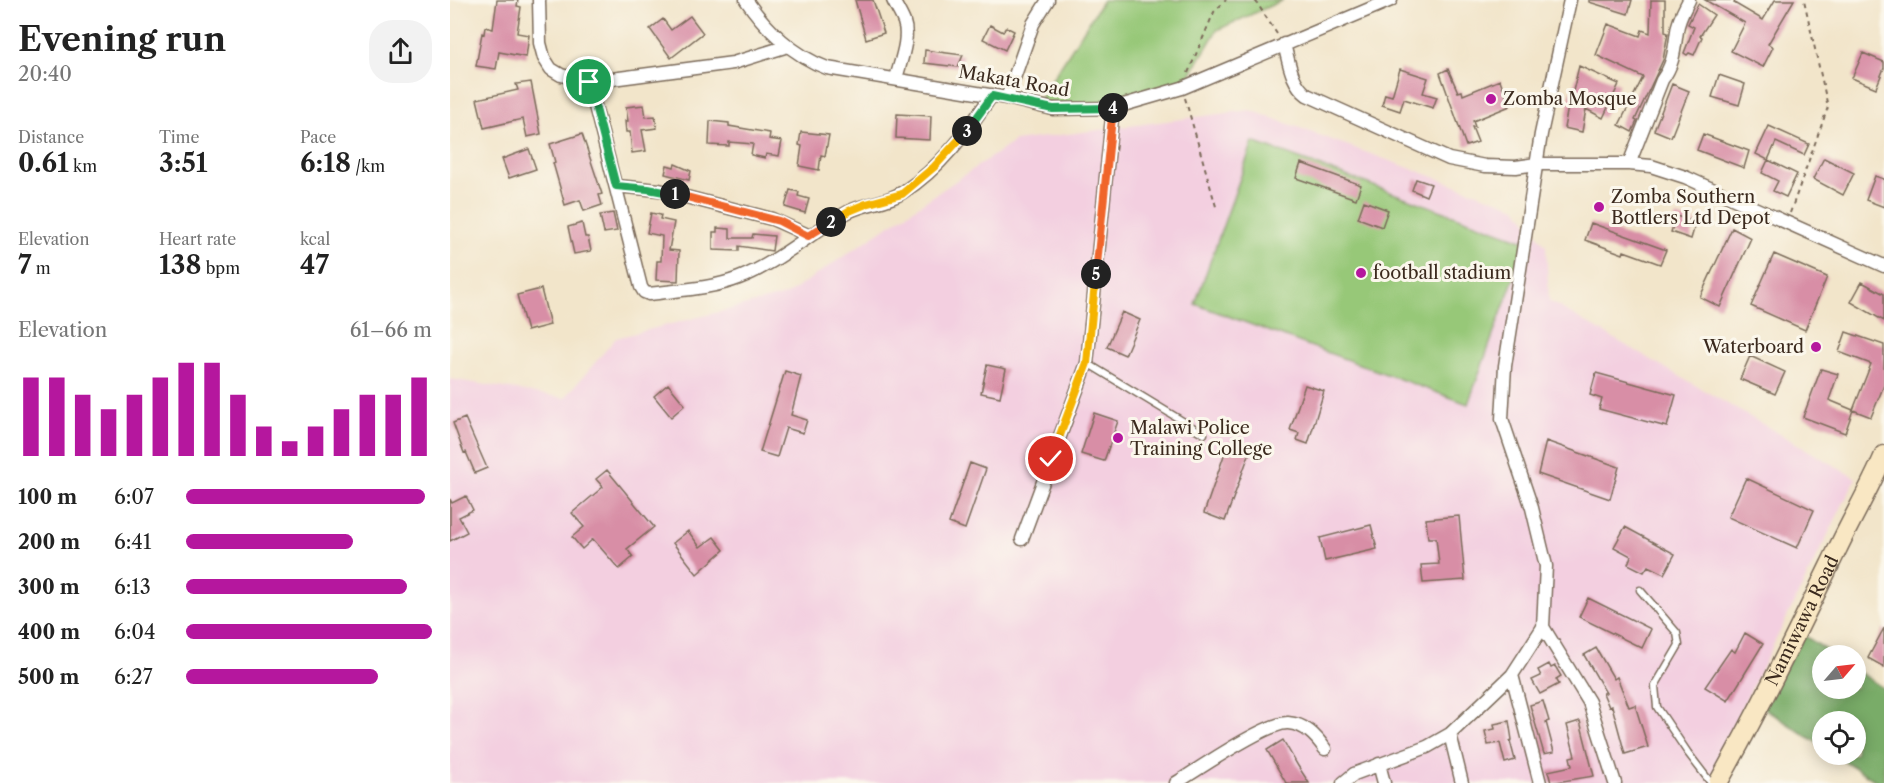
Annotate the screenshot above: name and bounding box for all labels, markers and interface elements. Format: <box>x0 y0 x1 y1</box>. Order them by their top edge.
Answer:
text: Evening run <box>18 19 226 60</box>
button: share <box>369 20 432 83</box>
pin <box>563 56 614 107</box>
street label: Makata Road <box>957 60 1071 102</box>
text: 20:40 <box>18 62 72 86</box>
icon: arrive <box>572 65 605 98</box>
place label: Zomba Mosque <box>1503 88 1637 110</box>
marker: Zomba Mosque <box>1484 92 1498 106</box>
pin: 4 <box>1098 93 1128 123</box>
text: 4 <box>1108 98 1118 118</box>
pin: 3 <box>952 116 982 146</box>
text: 3 <box>962 121 972 141</box>
text: Distance <box>18 127 84 147</box>
text: Time <box>159 127 199 147</box>
text: Pace <box>300 127 336 147</box>
text: 0.61 <box>18 147 69 179</box>
text: 3:51 <box>159 147 207 179</box>
text: 6:18 <box>300 147 351 179</box>
text: km <box>69 156 97 176</box>
text: /km <box>351 156 385 176</box>
pin: 1 <box>660 179 690 209</box>
text: 1 <box>671 184 679 204</box>
place label: Zomba Southern Bottlers Ltd Depot <box>1611 186 1771 229</box>
marker: Zomba Southern Bottlers Ltd Depot <box>1592 200 1606 214</box>
pin: 2 <box>816 207 846 237</box>
text: 2 <box>826 212 836 232</box>
text: Elevation <box>18 229 89 249</box>
text: Heart rate <box>159 229 236 249</box>
text: kcal <box>300 229 330 249</box>
text: 7 <box>18 249 32 281</box>
text: 138 <box>159 249 201 281</box>
text: 47 <box>300 249 329 281</box>
text: m <box>32 258 51 278</box>
text: bpm <box>201 258 240 278</box>
pin: 5 <box>1081 259 1111 289</box>
place label: football stadium <box>1373 262 1512 284</box>
text: 5 <box>1092 264 1100 284</box>
marker: football stadium <box>1354 266 1368 280</box>
text: Elevation <box>18 318 107 342</box>
text: 61–66 m <box>350 318 432 342</box>
place label: Waterboard <box>1702 336 1804 358</box>
marker: Waterboard <box>1809 340 1823 354</box>
place label: Malawi Police Training College <box>1130 417 1272 460</box>
marker: Malawi Police Training College <box>1111 431 1125 445</box>
pin <box>1025 433 1076 484</box>
icon: check <box>1034 442 1067 475</box>
text: 100 m <box>18 485 77 509</box>
text: 6:07 <box>114 485 154 509</box>
text: 200 m <box>18 530 80 554</box>
text: 6:41 <box>114 530 151 554</box>
street label: Namiwawa Road <box>1761 552 1844 689</box>
text: 300 m <box>18 575 80 599</box>
text: 6:13 <box>114 575 151 599</box>
text: 400 m <box>18 620 80 644</box>
text: 6:04 <box>114 620 156 644</box>
north arrow <box>1812 645 1866 699</box>
map controls <box>1812 645 1866 765</box>
text: 500 m <box>18 665 79 689</box>
text: 6:27 <box>114 665 153 689</box>
button: locate <box>1812 711 1866 765</box>

